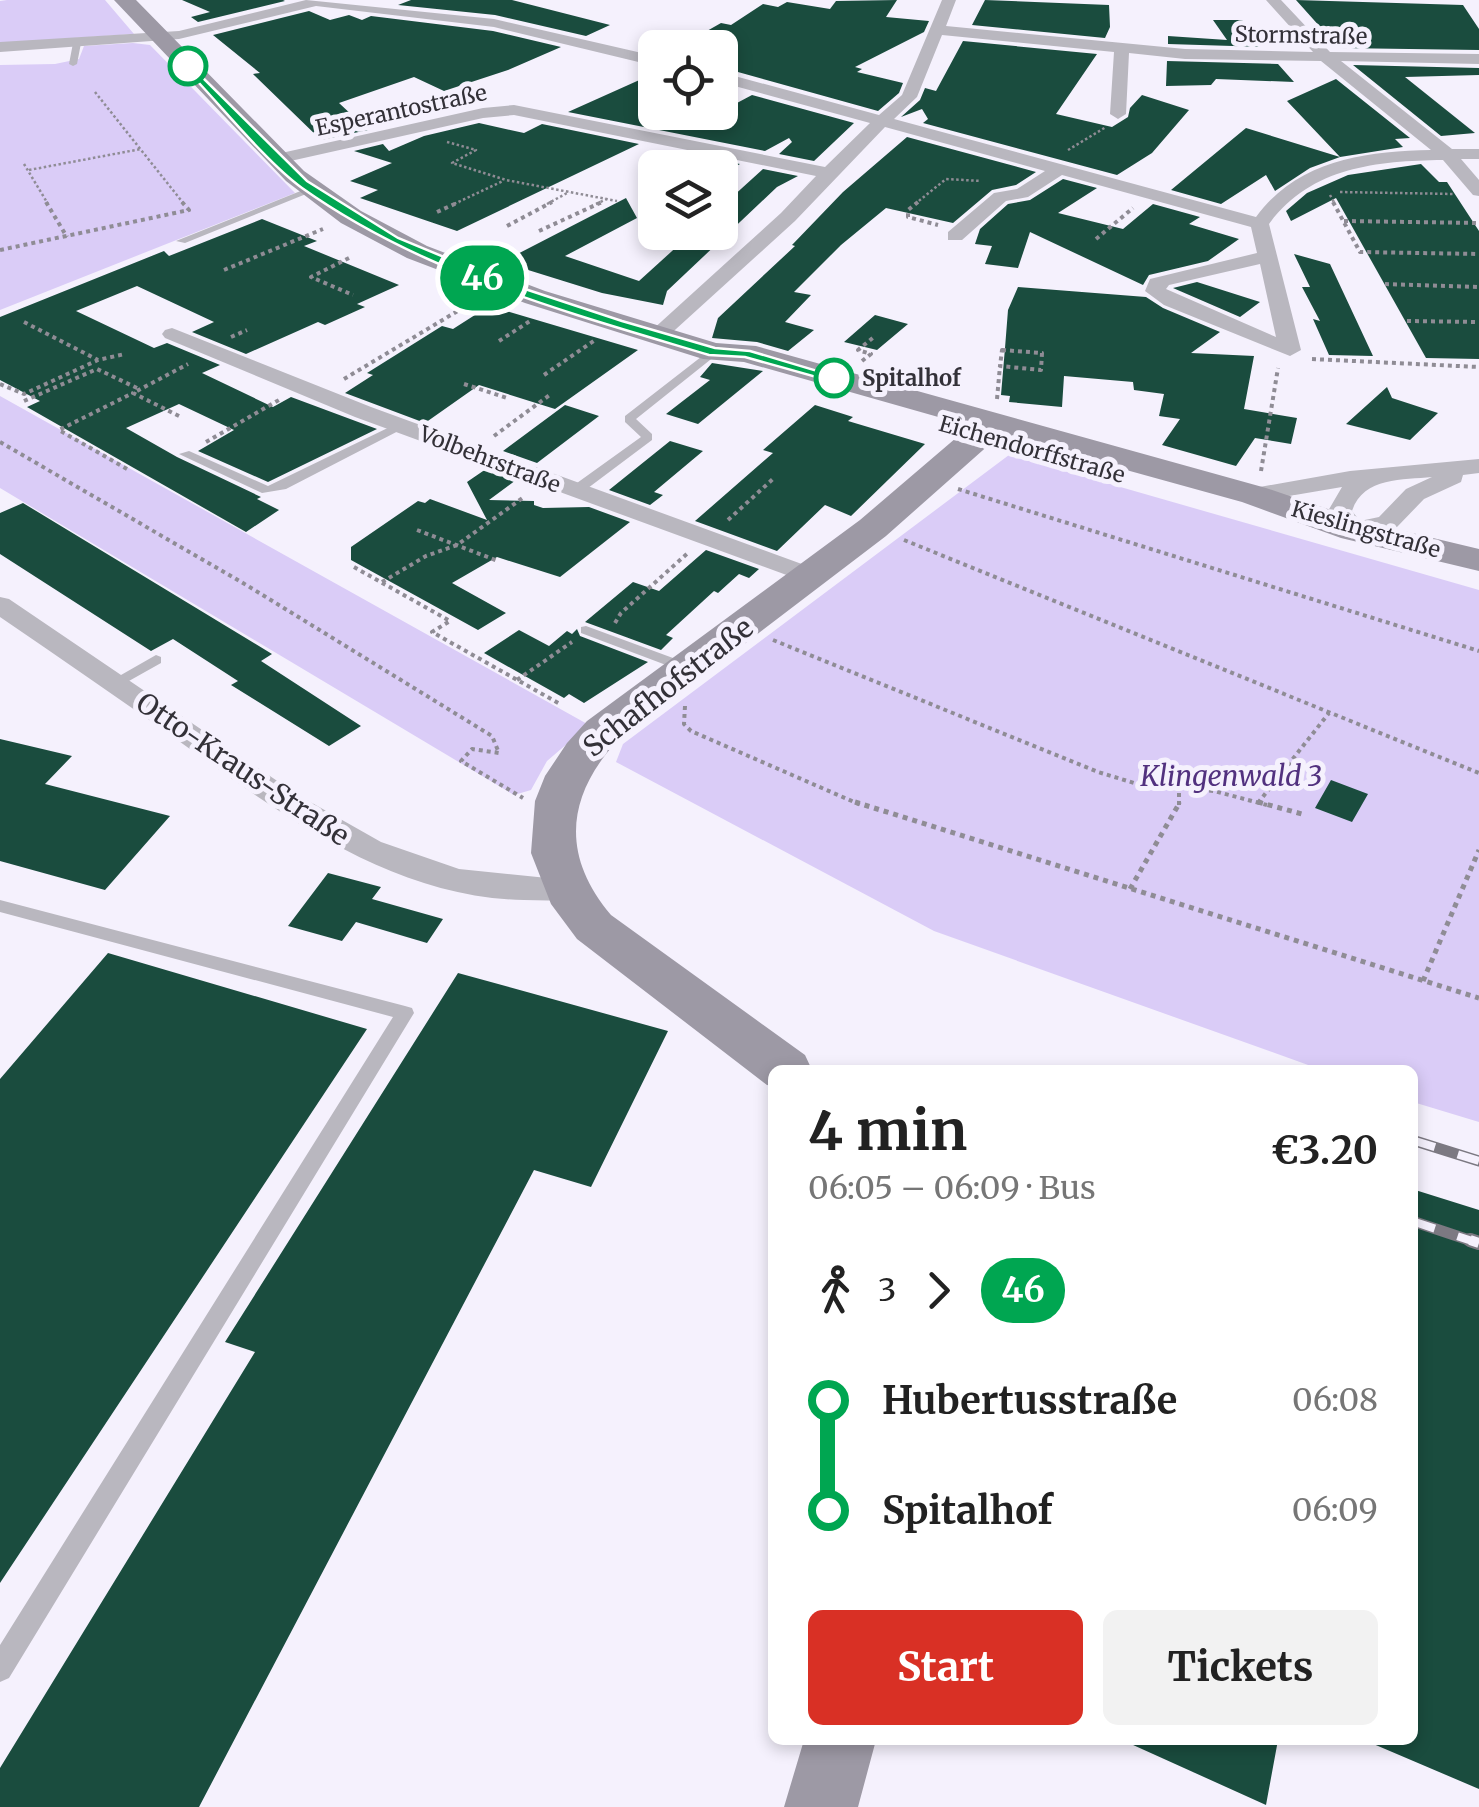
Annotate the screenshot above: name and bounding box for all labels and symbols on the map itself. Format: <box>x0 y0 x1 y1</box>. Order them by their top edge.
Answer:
street label: Stormstraße <box>1234 20 1368 50</box>
unlabelled marker <box>169 47 207 85</box>
street label: Esperantostraße <box>313 78 489 142</box>
line badge: 46 <box>437 246 527 310</box>
marker: Spitalhof <box>815 359 853 397</box>
place label: Spitalhof <box>862 364 962 392</box>
street label: Eichendorffstraße <box>936 409 1128 489</box>
street label: Volbehrstraße <box>415 419 565 499</box>
street label: Kieslingstraße <box>1288 494 1444 564</box>
street label: Schafhofstraße <box>576 609 760 765</box>
street label: Otto-Kraus-Straße <box>130 684 356 854</box>
park label: Klingenwald 3 <box>1139 758 1322 794</box>

